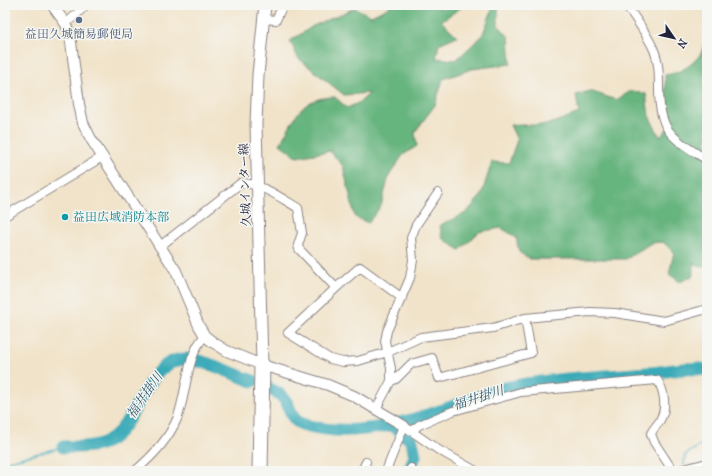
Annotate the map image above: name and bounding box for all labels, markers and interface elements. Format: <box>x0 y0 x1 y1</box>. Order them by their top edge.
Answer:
marker: 益田久城簡易郵便局 <box>74 15 84 25</box>
north arrow <box>654 18 694 58</box>
place label: 益田久城簡易郵便局 <box>25 27 133 41</box>
text: N <box>674 36 690 51</box>
street label: 久城インター線 <box>237 143 253 227</box>
place label: 益田広域消防本部 <box>73 210 169 224</box>
marker: 益田広域消防本部 <box>60 212 70 222</box>
water label: 福井掛川 <box>123 368 167 421</box>
water label: 福井掛川 <box>451 382 507 413</box>

